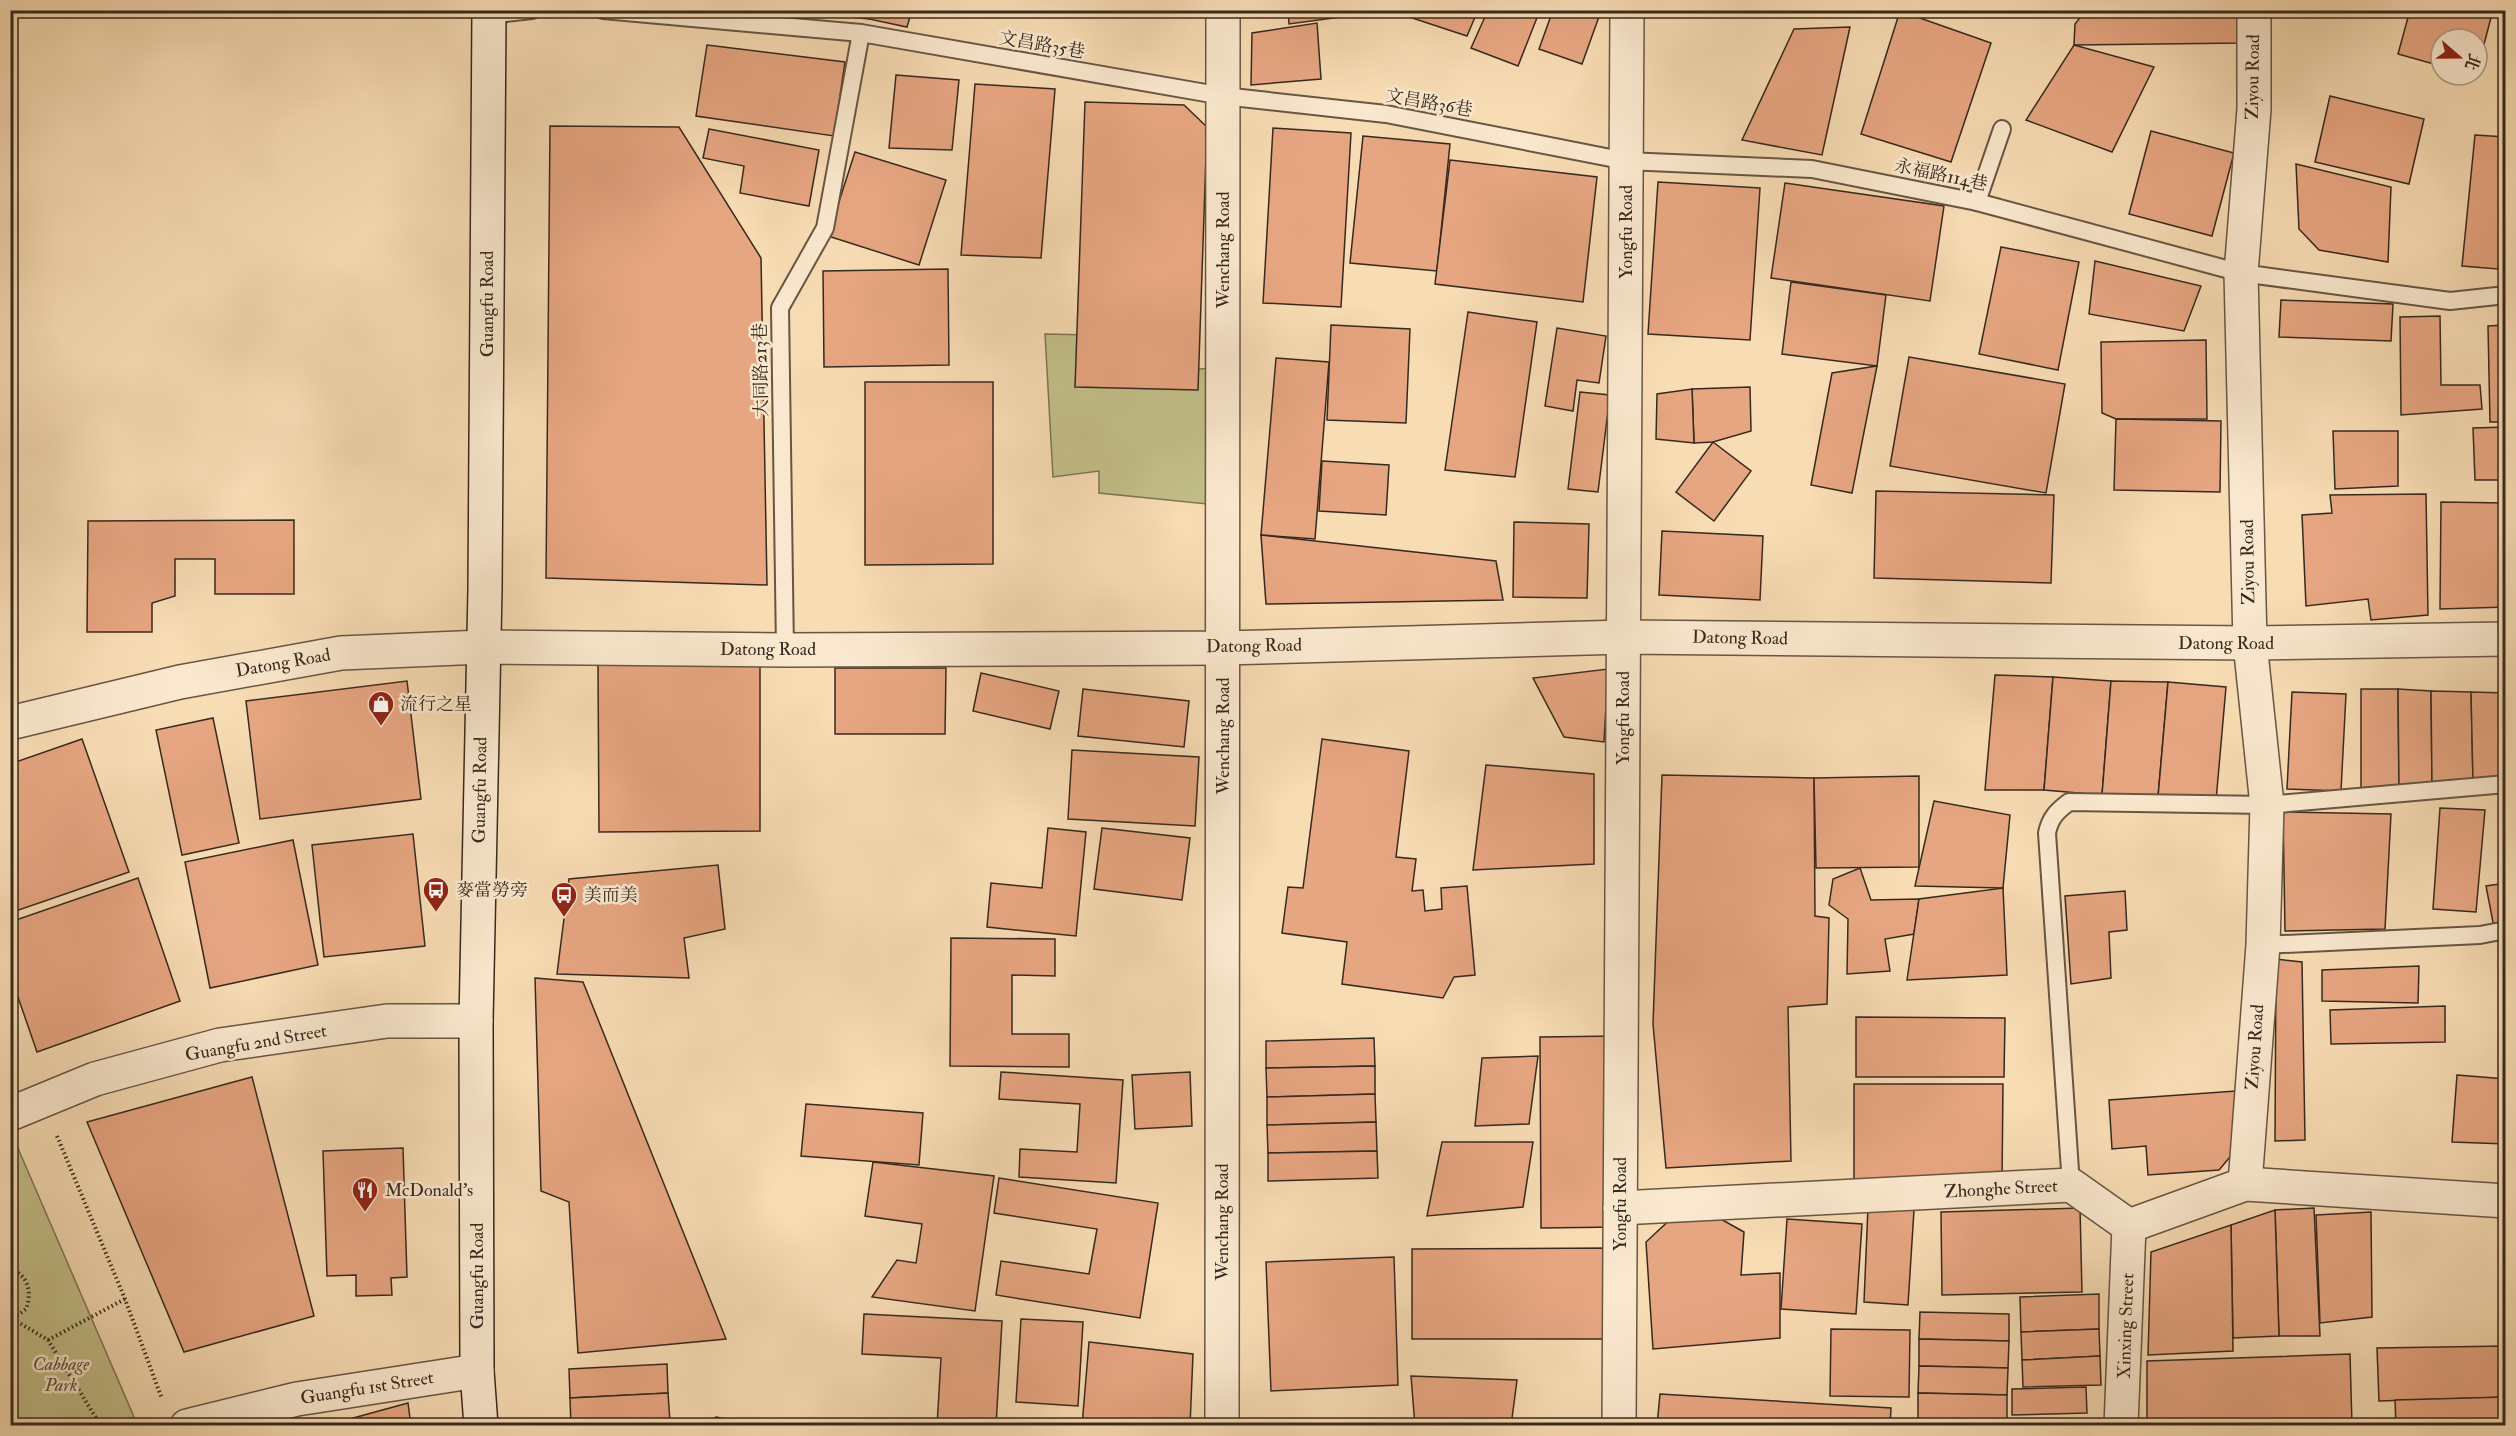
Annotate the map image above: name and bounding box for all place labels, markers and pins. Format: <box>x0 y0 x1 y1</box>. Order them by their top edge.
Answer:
shop icon: 流行之星 <box>366 689 396 727</box>
place label: 流行之星 <box>400 693 472 716</box>
bus stop icon: 麥當勞旁 <box>421 875 451 913</box>
place label: 麥當勞旁 <box>456 879 528 902</box>
bus stop icon: 美而美 <box>549 880 579 918</box>
place label: 美而美 <box>584 884 638 907</box>
restaurant icon: McDonald's <box>350 1175 380 1213</box>
place label: McDonald's <box>385 1179 473 1202</box>

